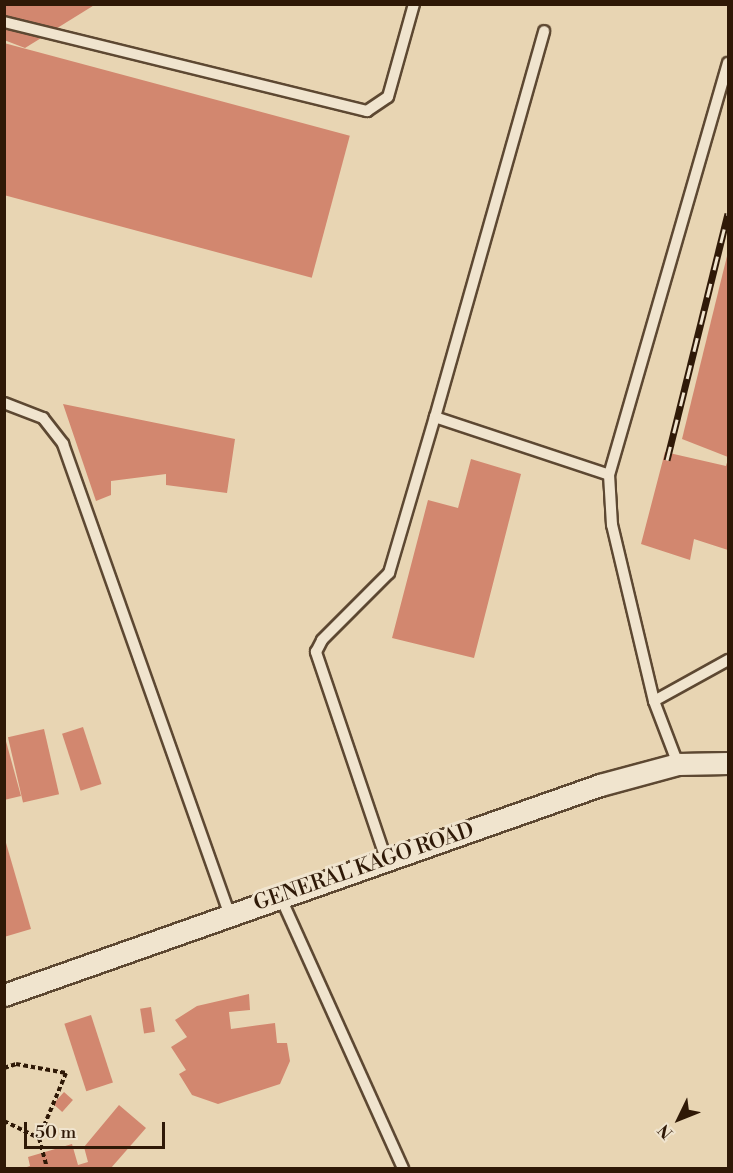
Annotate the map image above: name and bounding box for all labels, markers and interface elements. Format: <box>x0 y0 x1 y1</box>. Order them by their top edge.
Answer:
street label: GENERAL KAGO ROAD <box>251 817 477 917</box>
north arrow <box>649 1089 709 1149</box>
scale bar <box>27 1110 168 1148</box>
text: N <box>654 1120 677 1143</box>
text: 50 m <box>35 1121 76 1144</box>

